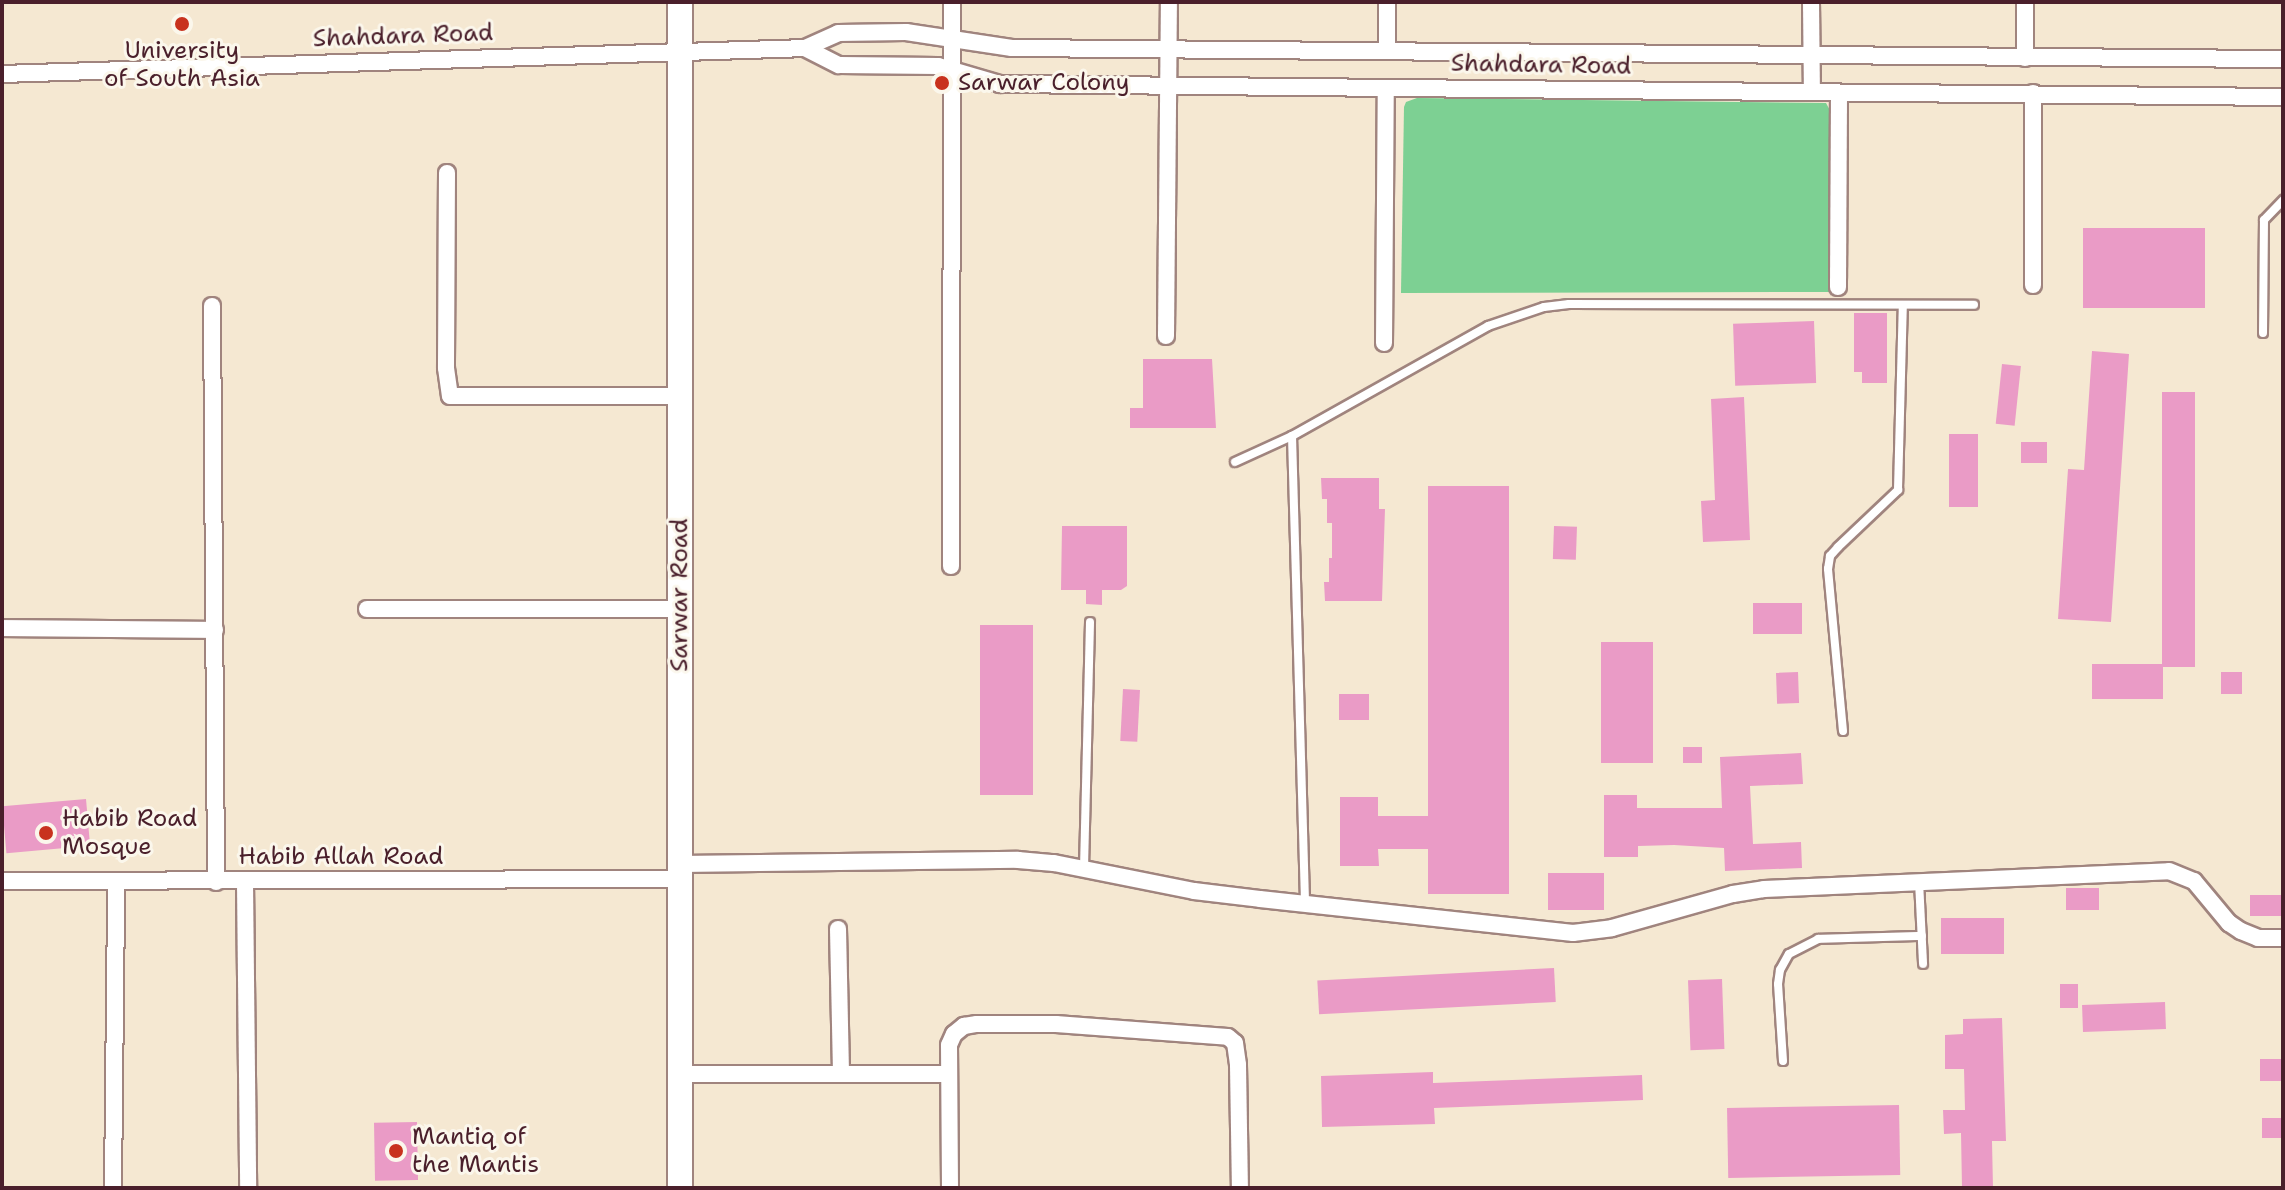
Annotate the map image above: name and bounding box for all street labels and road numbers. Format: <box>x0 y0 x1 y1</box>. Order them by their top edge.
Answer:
street label: Shahdara Road <box>312 18 494 54</box>
street label: Shahdara Road <box>1451 49 1631 81</box>
street label: Sarwar Road <box>666 518 694 672</box>
street label: Habib Allah Road <box>239 843 443 871</box>

